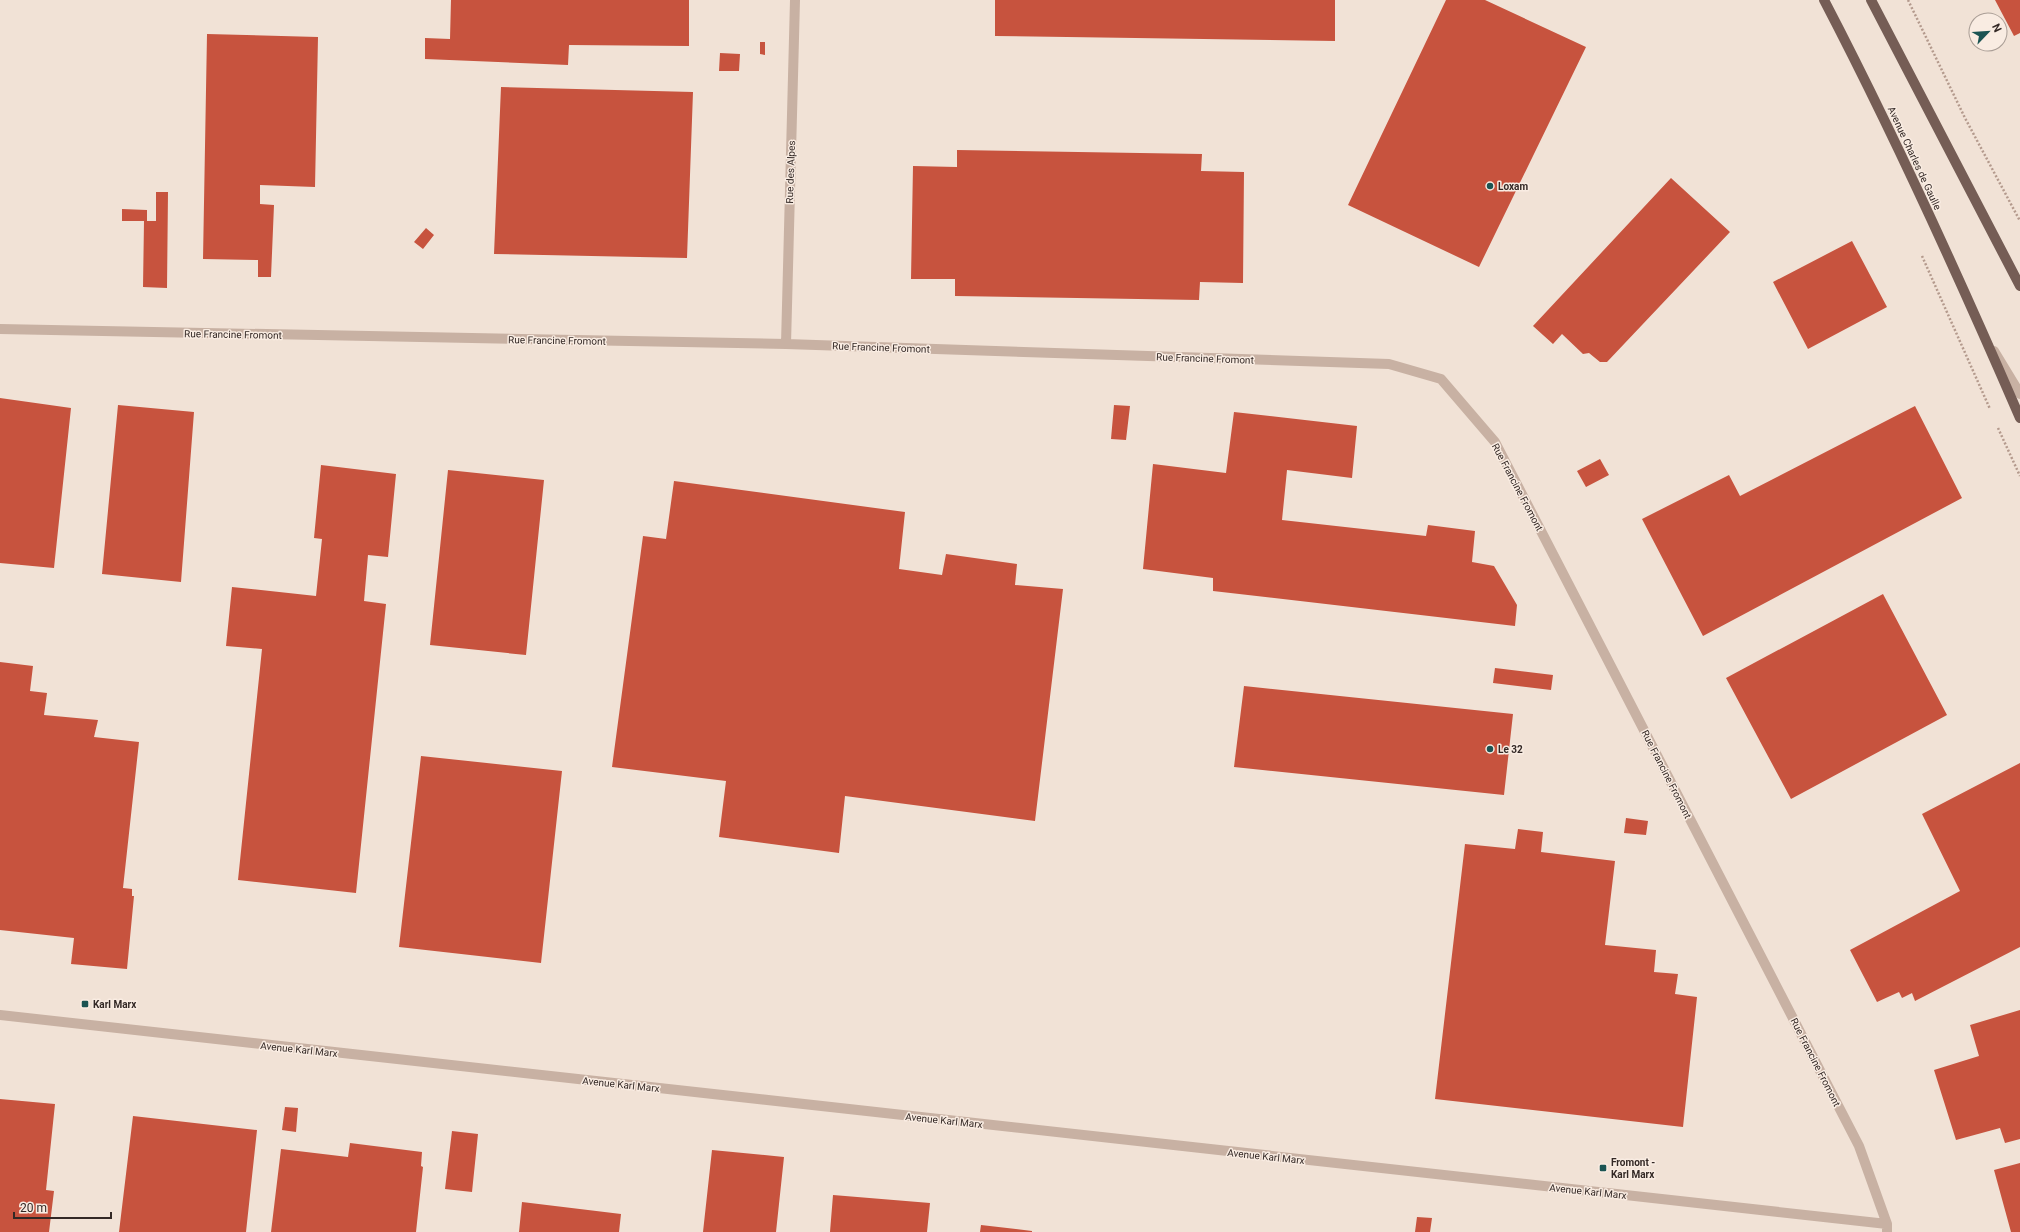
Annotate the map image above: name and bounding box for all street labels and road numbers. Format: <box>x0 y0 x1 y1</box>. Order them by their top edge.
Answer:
street label: Avenue Charles de Gaulle <box>1886 105 1943 212</box>
street label: Rue des Alpes <box>784 140 797 204</box>
street label: Rue Francine Fromont <box>184 328 282 341</box>
street label: Rue Francine Fromont <box>508 334 606 347</box>
street label: Rue Francine Fromont <box>832 340 930 355</box>
street label: Rue Francine Fromont <box>1156 351 1254 366</box>
street label: Rue Francine Fromont <box>1490 442 1545 533</box>
street label: Rue Francine Fromont <box>1639 728 1694 820</box>
street label: Rue Francine Fromont <box>1788 1016 1843 1108</box>
street label: Avenue Karl Marx <box>260 1040 338 1059</box>
street label: Avenue Karl Marx <box>582 1075 660 1094</box>
street label: Avenue Karl Marx <box>905 1111 983 1130</box>
street label: Avenue Karl Marx <box>1227 1147 1305 1166</box>
street label: Avenue Karl Marx <box>1549 1182 1627 1201</box>

